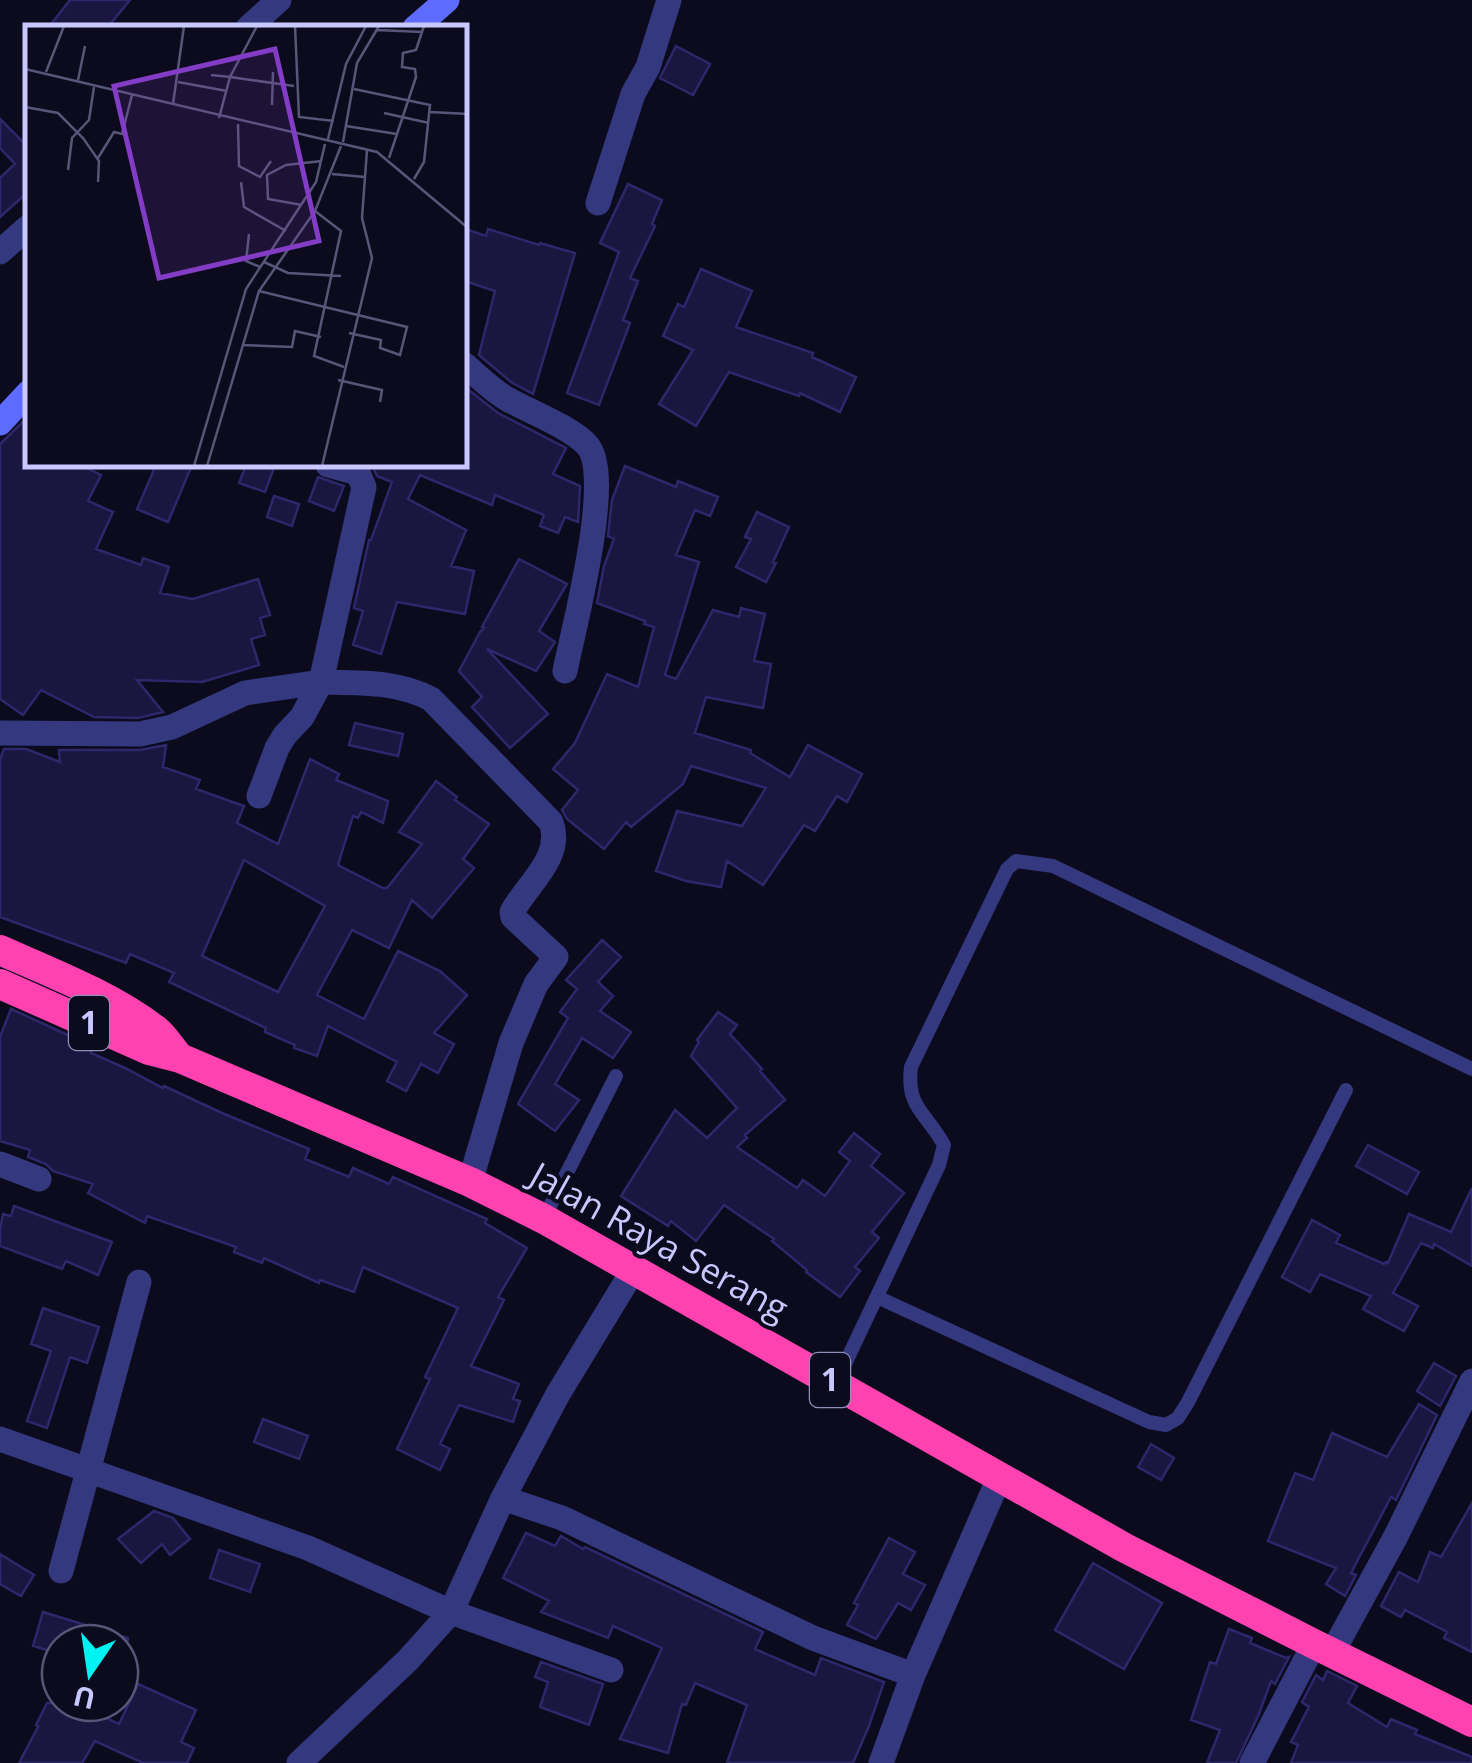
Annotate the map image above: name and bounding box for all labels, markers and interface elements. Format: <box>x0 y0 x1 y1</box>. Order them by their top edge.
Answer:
inset map <box>25 25 468 468</box>
road number: 1 <box>69 996 109 1050</box>
street label: Jalan Raya Serang <box>520 1149 797 1331</box>
road number: 1 <box>810 1353 850 1407</box>
north arrow <box>40 1623 140 1723</box>
text: U <box>70 1677 99 1719</box>

